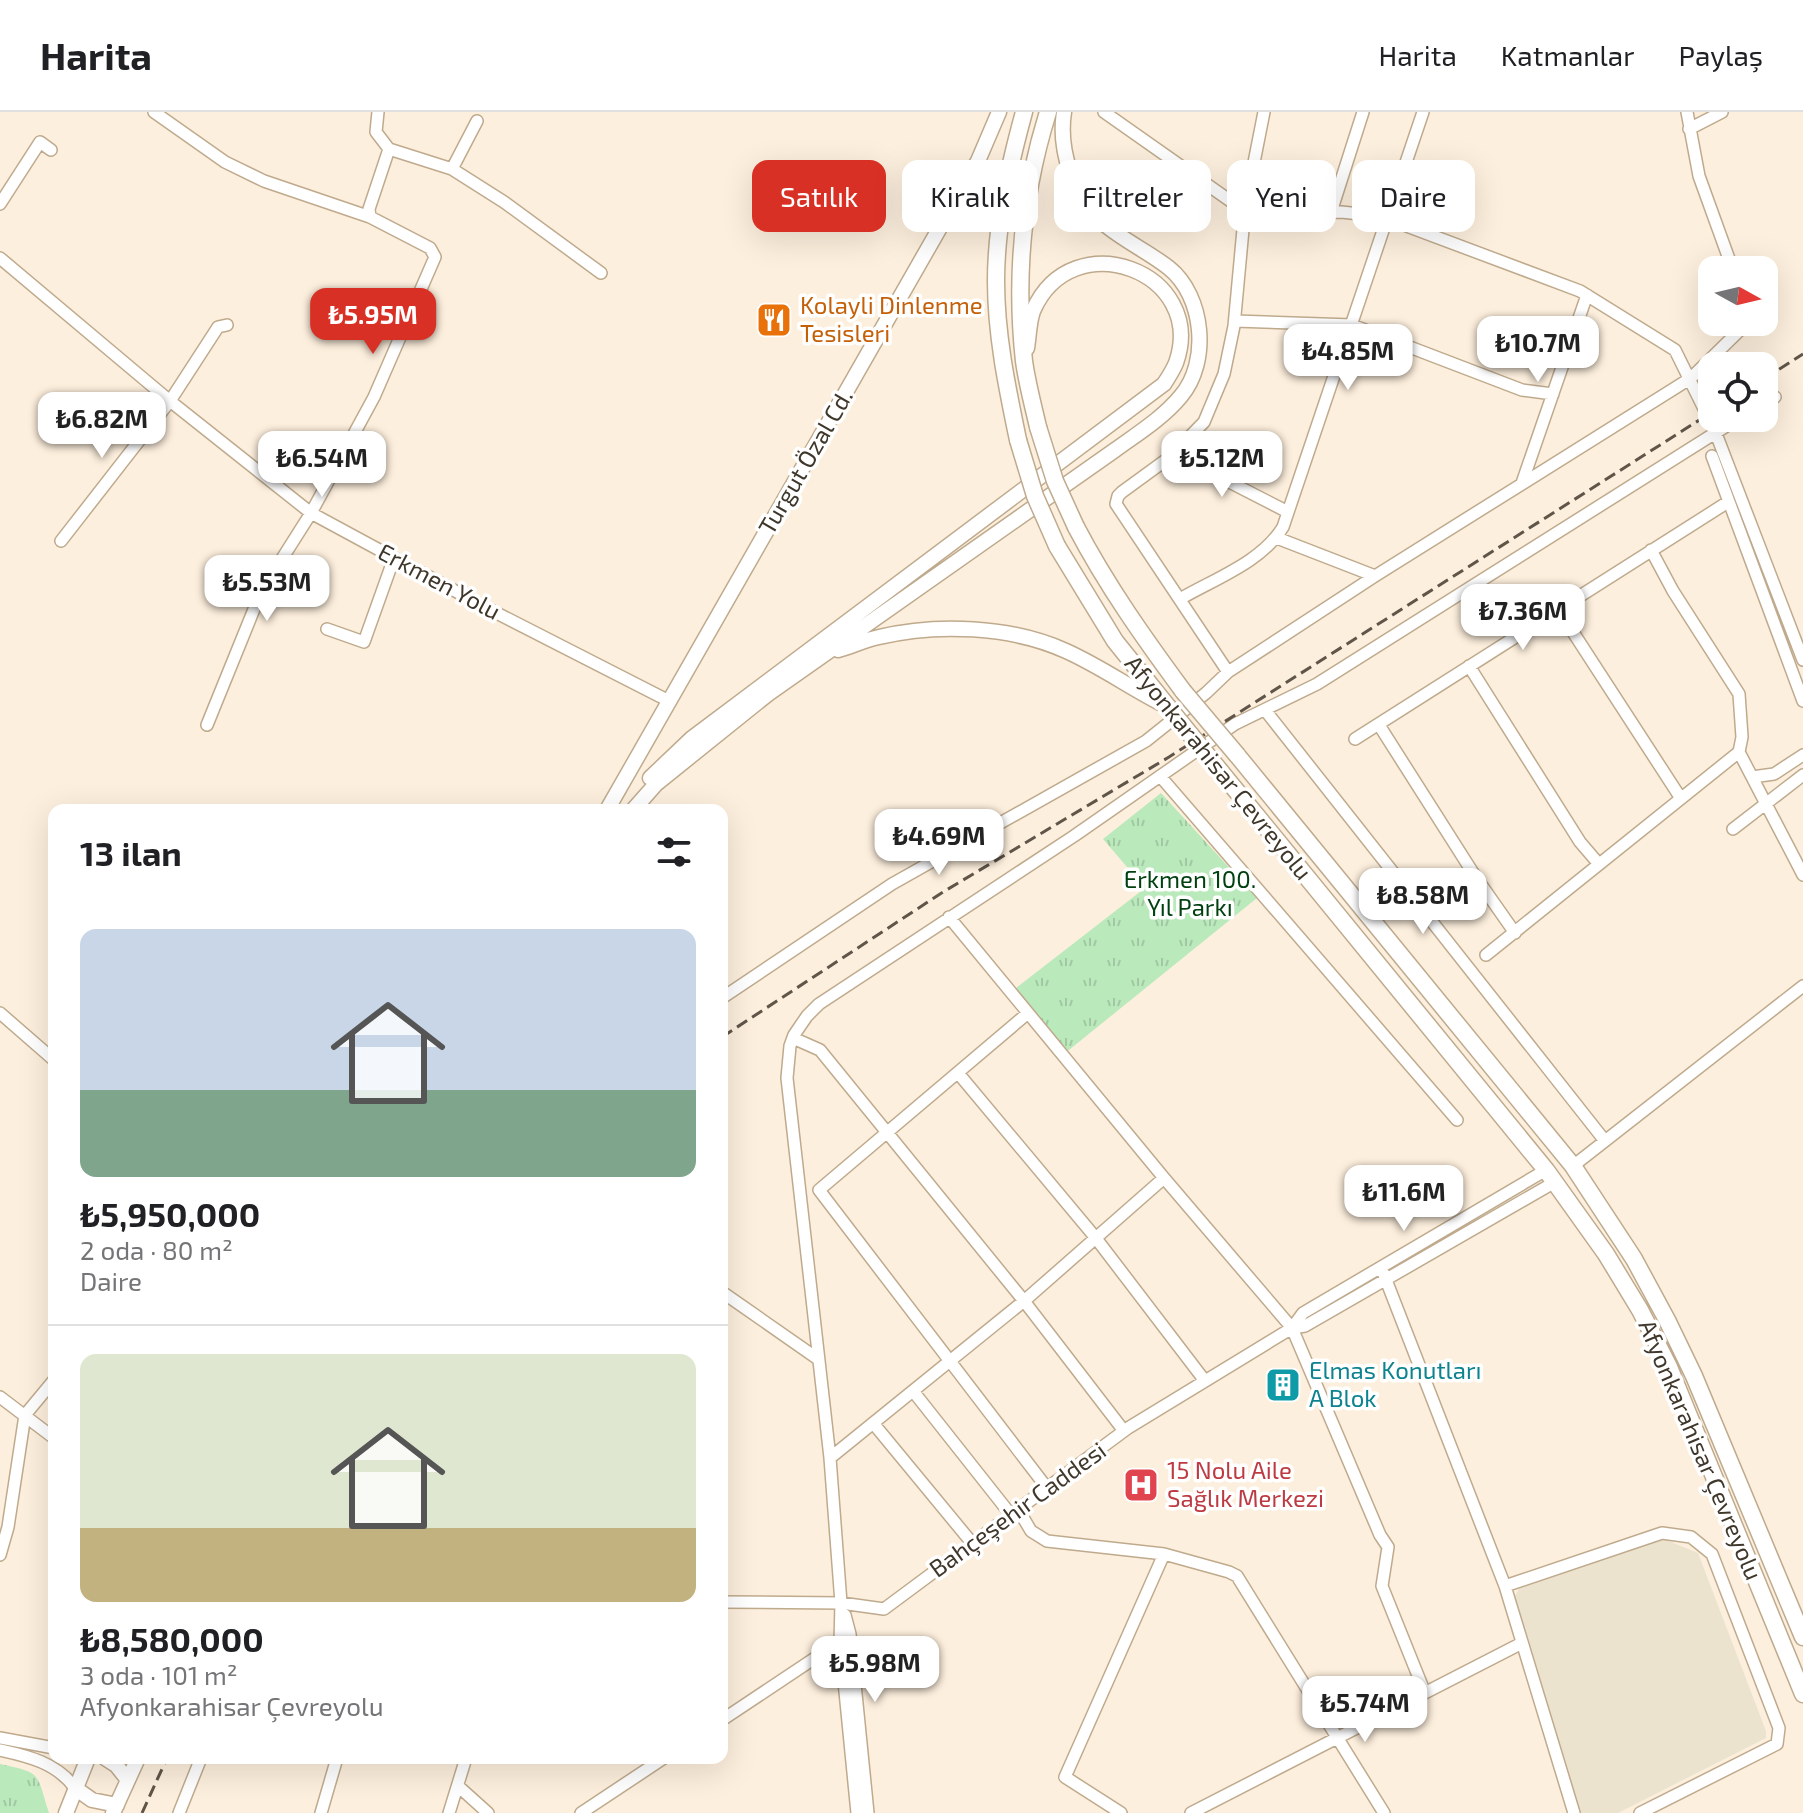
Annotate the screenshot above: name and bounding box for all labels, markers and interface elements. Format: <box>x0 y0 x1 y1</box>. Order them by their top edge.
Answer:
text: Harita <box>40 32 152 78</box>
text: Harita <box>1378 38 1457 72</box>
text: Katmanlar <box>1501 38 1634 72</box>
text: Paylaş <box>1678 38 1763 72</box>
chip: Satılık <box>752 160 886 232</box>
chip: Kiralık <box>902 160 1038 232</box>
chip: Filtreler <box>1054 160 1211 232</box>
chip: Yeni <box>1227 160 1336 232</box>
chip: Daire <box>1352 160 1475 232</box>
north arrow <box>1698 256 1778 336</box>
map controls <box>1698 256 1778 432</box>
pin: ₺5.95M <box>308 288 438 356</box>
place label: Kolayli Dinlenme Tesisleri <box>800 290 983 347</box>
text: ₺5.95M <box>328 298 418 329</box>
restaurant icon: Kolayli Dinlenme Tesisleri <box>755 301 793 339</box>
pin: ₺10.7M <box>1473 316 1603 384</box>
pin: ₺4.85M <box>1283 324 1413 392</box>
text: ₺10.7M <box>1495 326 1581 357</box>
text: ₺4.85M <box>1302 334 1394 365</box>
button: locate <box>1698 352 1778 432</box>
street label: Turgut Özal Cd. <box>751 383 858 539</box>
pin: ₺6.82M <box>37 392 167 460</box>
text: ₺6.82M <box>56 402 148 433</box>
pin: ₺6.54M <box>257 431 387 499</box>
pin: ₺5.12M <box>1157 431 1287 499</box>
text: ₺6.54M <box>276 441 368 472</box>
text: ₺5.12M <box>1179 441 1265 472</box>
street label: Erkmen Yolu <box>374 536 506 625</box>
pin: ₺5.53M <box>202 555 332 623</box>
text: ₺5.53M <box>222 565 312 596</box>
pin: ₺7.36M <box>1458 584 1588 652</box>
text: ₺7.36M <box>1479 594 1567 625</box>
street label: Afyonkarahisar Çevreyolu <box>1119 649 1319 886</box>
pin: ₺4.69M <box>874 809 1004 877</box>
text: ₺4.69M <box>893 819 985 850</box>
icon: filters <box>652 830 696 874</box>
text: 13 ilan <box>80 832 182 873</box>
park label: Erkmen 100. Yıl Parkı <box>1124 864 1256 921</box>
pin: ₺8.58M <box>1358 868 1488 936</box>
text: ₺8.58M <box>1377 878 1469 909</box>
icon: home <box>316 981 460 1125</box>
pin: ₺11.6M <box>1339 1165 1469 1233</box>
text: ₺11.6M <box>1362 1175 1446 1206</box>
text: ₺5,950,000 <box>80 1193 260 1234</box>
text: 2 oda · 80 m² <box>80 1234 233 1265</box>
text: Daire <box>80 1265 142 1296</box>
street label: Afyonkarahisar Çevreyolu <box>1632 1315 1769 1584</box>
place label: Elmas Konutları A Blok <box>1309 1355 1482 1412</box>
building icon: Elmas Konutları A Blok <box>1264 1366 1302 1404</box>
icon: home <box>316 1406 460 1550</box>
street label: Bahçeşehir Caddesi <box>923 1435 1112 1583</box>
place label: 15 Nolu Aile Sağlık Merkezi <box>1167 1455 1324 1512</box>
hospital icon: 15 Nolu Aile Sağlık Merkezi <box>1122 1466 1160 1504</box>
text: ₺8,580,000 <box>80 1618 264 1659</box>
pin: ₺5.98M <box>810 1636 940 1704</box>
text: ₺5.98M <box>829 1646 921 1677</box>
text: 3 oda · 101 m² <box>80 1659 238 1690</box>
pin: ₺5.74M <box>1300 1676 1430 1744</box>
text: ₺5.74M <box>1320 1686 1410 1717</box>
text: Afyonkarahisar Çevreyolu <box>80 1690 384 1721</box>

